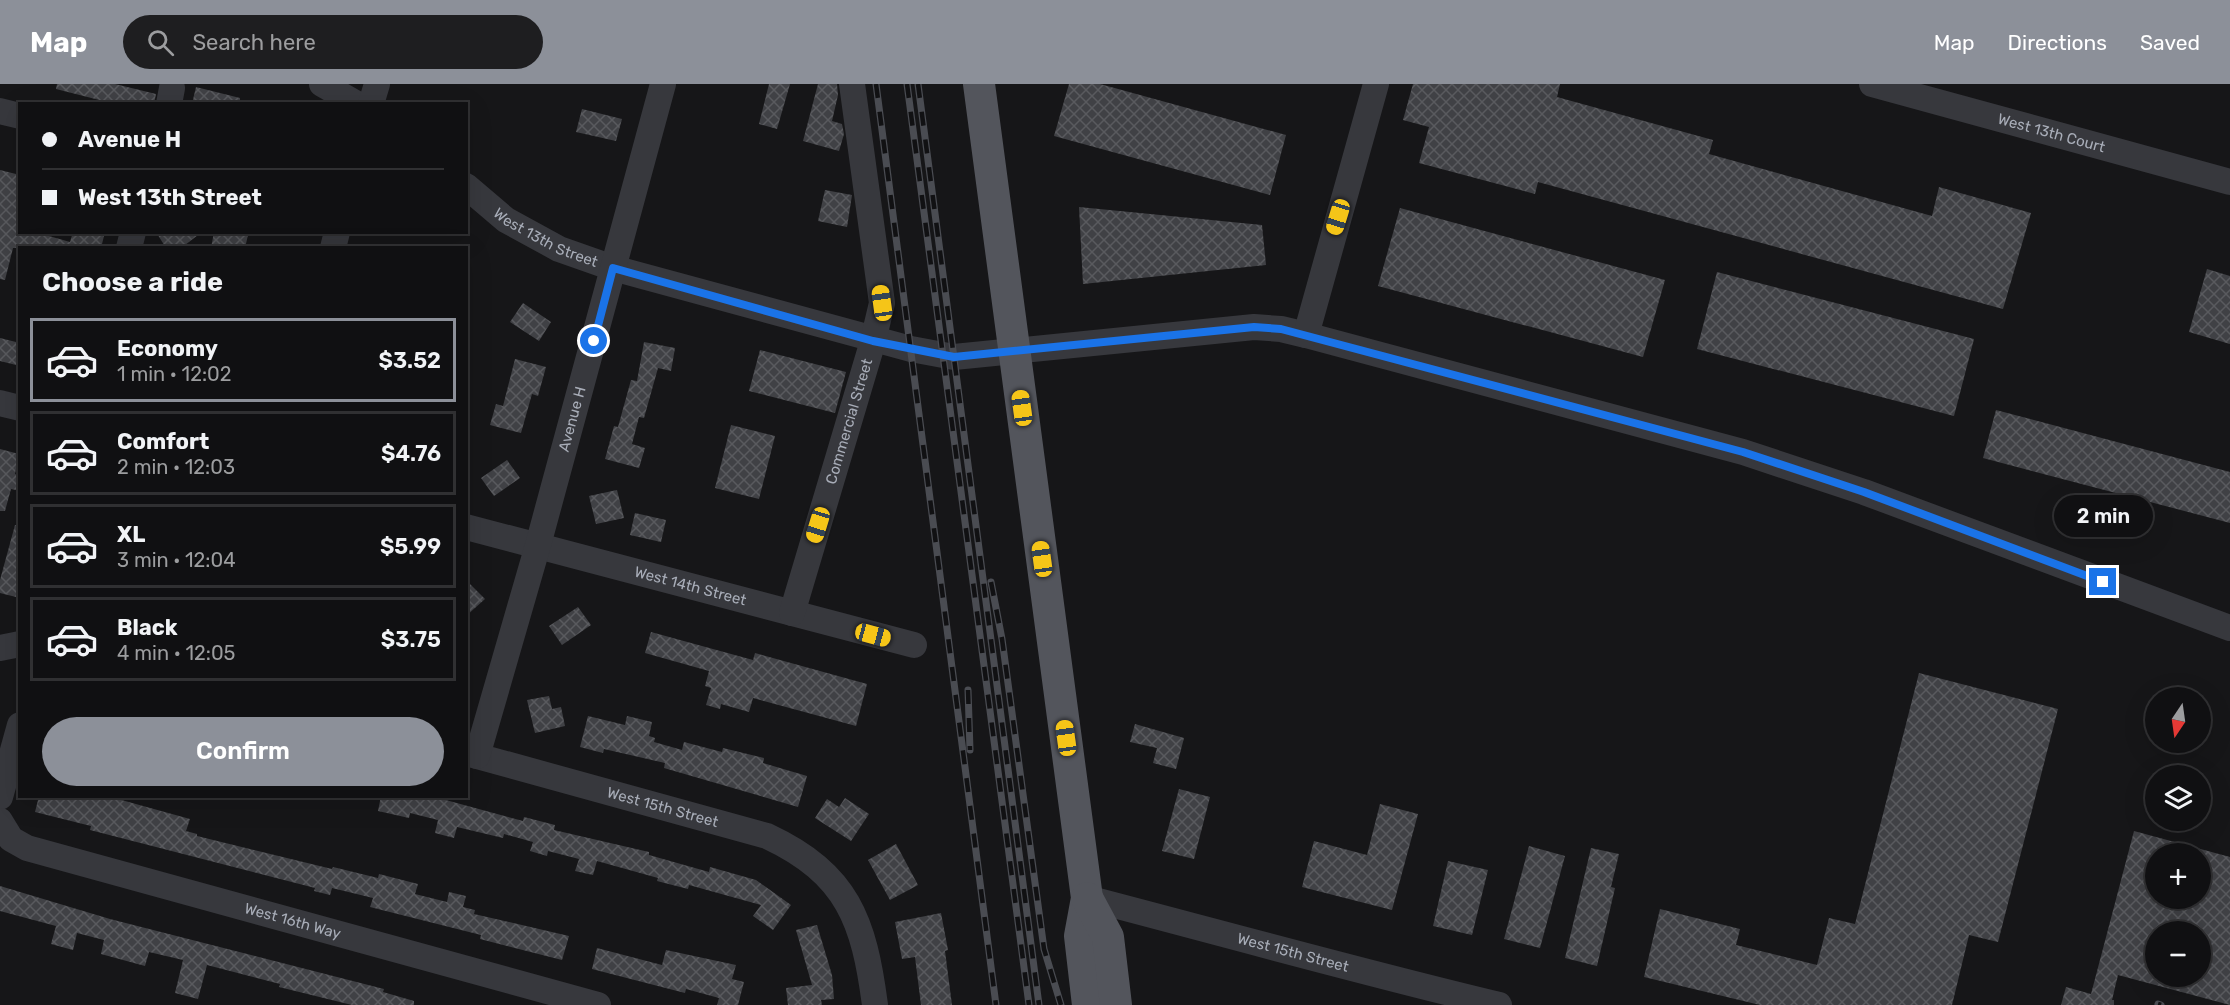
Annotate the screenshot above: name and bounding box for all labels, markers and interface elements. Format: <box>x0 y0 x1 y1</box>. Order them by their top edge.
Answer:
search box <box>123 15 543 69</box>
text: Map <box>30 26 87 59</box>
icon: search <box>144 26 177 59</box>
text: Search here <box>192 29 316 56</box>
text: Map <box>1934 30 1975 55</box>
text: Directions <box>2008 30 2107 55</box>
text: Saved <box>2140 30 2200 55</box>
street label: West 13th Court <box>1996 110 2107 156</box>
text: Avenue H <box>78 126 181 153</box>
text: West 13th Street <box>78 184 262 211</box>
car <box>1324 197 1352 237</box>
street label: West 13th Street <box>490 204 600 271</box>
text: Choose a ride <box>42 266 223 298</box>
car <box>871 284 893 322</box>
route start <box>580 327 607 354</box>
icon: car <box>45 333 99 387</box>
text: Economy <box>117 335 218 362</box>
text: $3.52 <box>378 347 441 374</box>
street label: Commercial Street <box>822 356 876 486</box>
text: 1 min · 12:02 <box>117 362 231 386</box>
street label: Avenue H <box>555 385 590 454</box>
car <box>1011 389 1033 427</box>
icon: car <box>45 426 99 480</box>
text: Comfort <box>117 428 209 455</box>
text: $4.76 <box>381 440 441 467</box>
text: 2 min · 12:03 <box>117 455 235 479</box>
callout: 2 min <box>2054 495 2152 537</box>
text: 2 min <box>2077 504 2130 528</box>
car <box>804 505 832 545</box>
icon: car <box>45 519 99 573</box>
text: XL <box>117 521 145 548</box>
text: $5.99 <box>380 533 441 560</box>
car <box>1031 540 1053 578</box>
text: 3 min · 12:04 <box>117 548 236 572</box>
street label: West 14th Street <box>632 563 748 609</box>
route end <box>2089 568 2116 595</box>
icon: car <box>45 612 99 666</box>
text: Black <box>117 614 178 641</box>
car <box>853 622 893 648</box>
text: $3.75 <box>381 626 441 653</box>
text: 4 min · 12:05 <box>117 641 235 665</box>
north arrow <box>2145 687 2211 753</box>
map controls <box>2145 687 2211 987</box>
button: Confirm <box>42 717 444 786</box>
car <box>1055 719 1077 757</box>
button: layers <box>2145 765 2211 831</box>
street label: West 15th Street <box>605 783 720 831</box>
button: + <box>2145 843 2211 909</box>
street label: West 16th Way <box>242 899 343 943</box>
button: − <box>2145 921 2211 987</box>
street label: West 15th Street <box>1235 929 1351 976</box>

